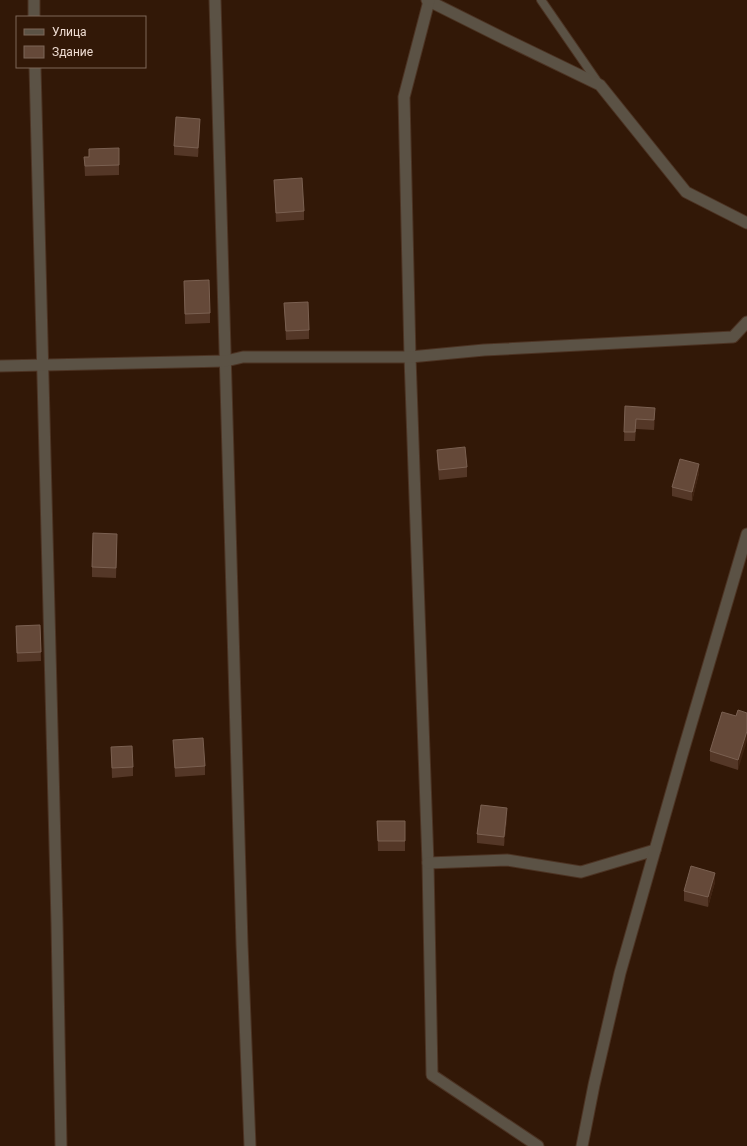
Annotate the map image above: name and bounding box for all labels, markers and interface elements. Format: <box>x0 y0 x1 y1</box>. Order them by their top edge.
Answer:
legend <box>16 16 146 68</box>
text: Улица <box>52 25 87 39</box>
text: Здание <box>52 45 93 59</box>

